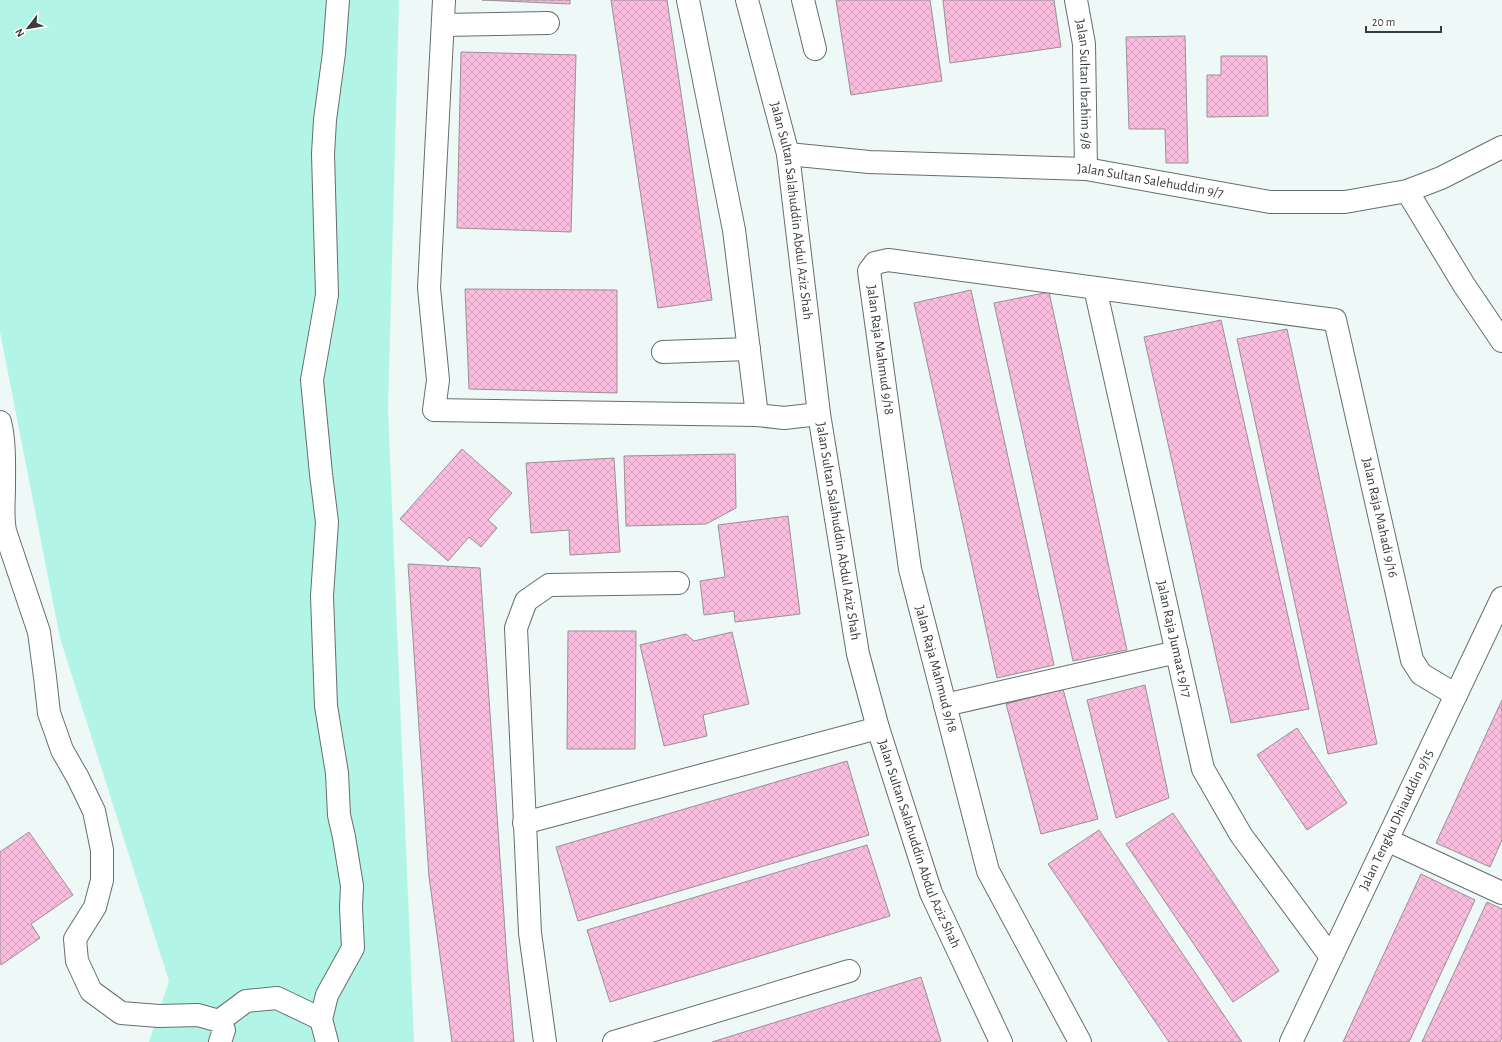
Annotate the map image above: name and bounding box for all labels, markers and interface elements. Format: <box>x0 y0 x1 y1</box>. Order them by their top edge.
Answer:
north arrow <box>8 8 48 48</box>
scale bar <box>1366 8 1441 34</box>
text: 20 m <box>1372 16 1395 28</box>
street label: Jalan Sultan Ibrahim 9/8 <box>1073 18 1093 150</box>
text: N <box>13 27 27 39</box>
street label: Jalan Sultan Salahuddin Abdul Aziz Shah <box>767 100 815 320</box>
street label: Jalan Sultan Salehuddin 9/7 <box>1077 162 1225 201</box>
street label: Jalan Raja Mahmud 9/18 <box>864 284 896 416</box>
street label: Jalan Sultan Salahuddin Abdul Aziz Shah <box>813 421 863 641</box>
street label: Jalan Raja Mahadi 9/16 <box>1359 456 1400 579</box>
street label: Jalan Raja Jumaat 9/17 <box>1154 579 1194 699</box>
street label: Jalan Raja Mahmud 9/18 <box>912 604 960 734</box>
street label: Jalan Sultan Salahuddin Abdul Aziz Shah <box>875 738 963 950</box>
street label: Jalan Tengku Dhiauddin 9/15 <box>1357 747 1436 892</box>

